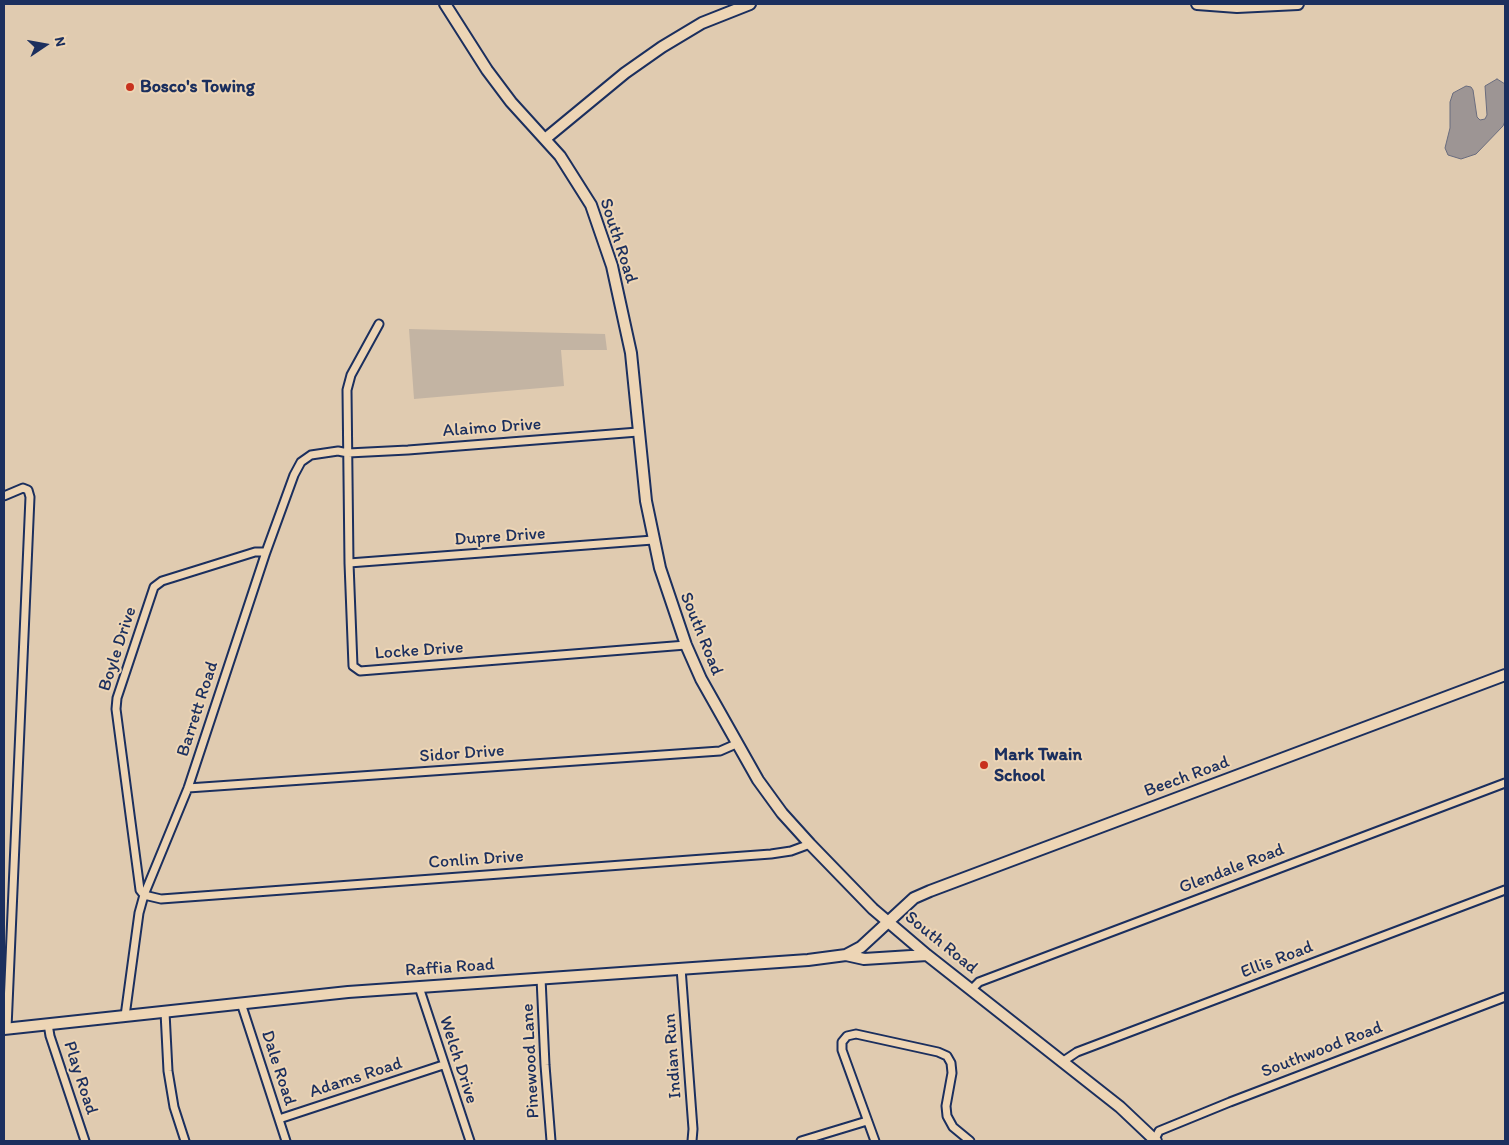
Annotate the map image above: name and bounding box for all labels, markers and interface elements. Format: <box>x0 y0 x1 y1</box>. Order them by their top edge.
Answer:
north arrow <box>20 20 70 70</box>
text: N <box>51 35 69 48</box>
place label: Bosco's Towing <box>140 76 255 98</box>
marker: Bosco's Towing <box>124 81 136 93</box>
street label: South Road <box>594 196 642 286</box>
street label: Alaimo Drive <box>442 414 542 442</box>
street label: Dupre Drive <box>454 523 546 551</box>
street label: South Road <box>675 589 727 679</box>
street label: Boyle Drive <box>94 604 142 694</box>
street label: Locke Drive <box>374 637 464 665</box>
street label: Barrett Road <box>172 659 224 759</box>
street label: Sidor Drive <box>419 740 505 768</box>
place label: Mark Twain School <box>994 744 1082 786</box>
street label: Beech Road <box>1141 752 1233 802</box>
marker: Mark Twain School <box>978 759 990 771</box>
street label: Glendale Road <box>1176 839 1288 899</box>
street label: Conlin Drive <box>428 846 524 874</box>
street label: South Road <box>900 907 982 979</box>
street label: Ellis Road <box>1238 936 1316 984</box>
street label: Raffia Road <box>405 954 495 982</box>
street label: Pinewood Lane <box>517 1003 545 1119</box>
street label: Welch Drive <box>434 1013 482 1107</box>
street label: Indian Run <box>659 1013 687 1099</box>
street label: Southwood Road <box>1258 1017 1386 1083</box>
street label: Dale Road <box>256 1028 300 1108</box>
street label: Play Road <box>58 1039 102 1117</box>
street label: Adams Road <box>307 1053 405 1103</box>

